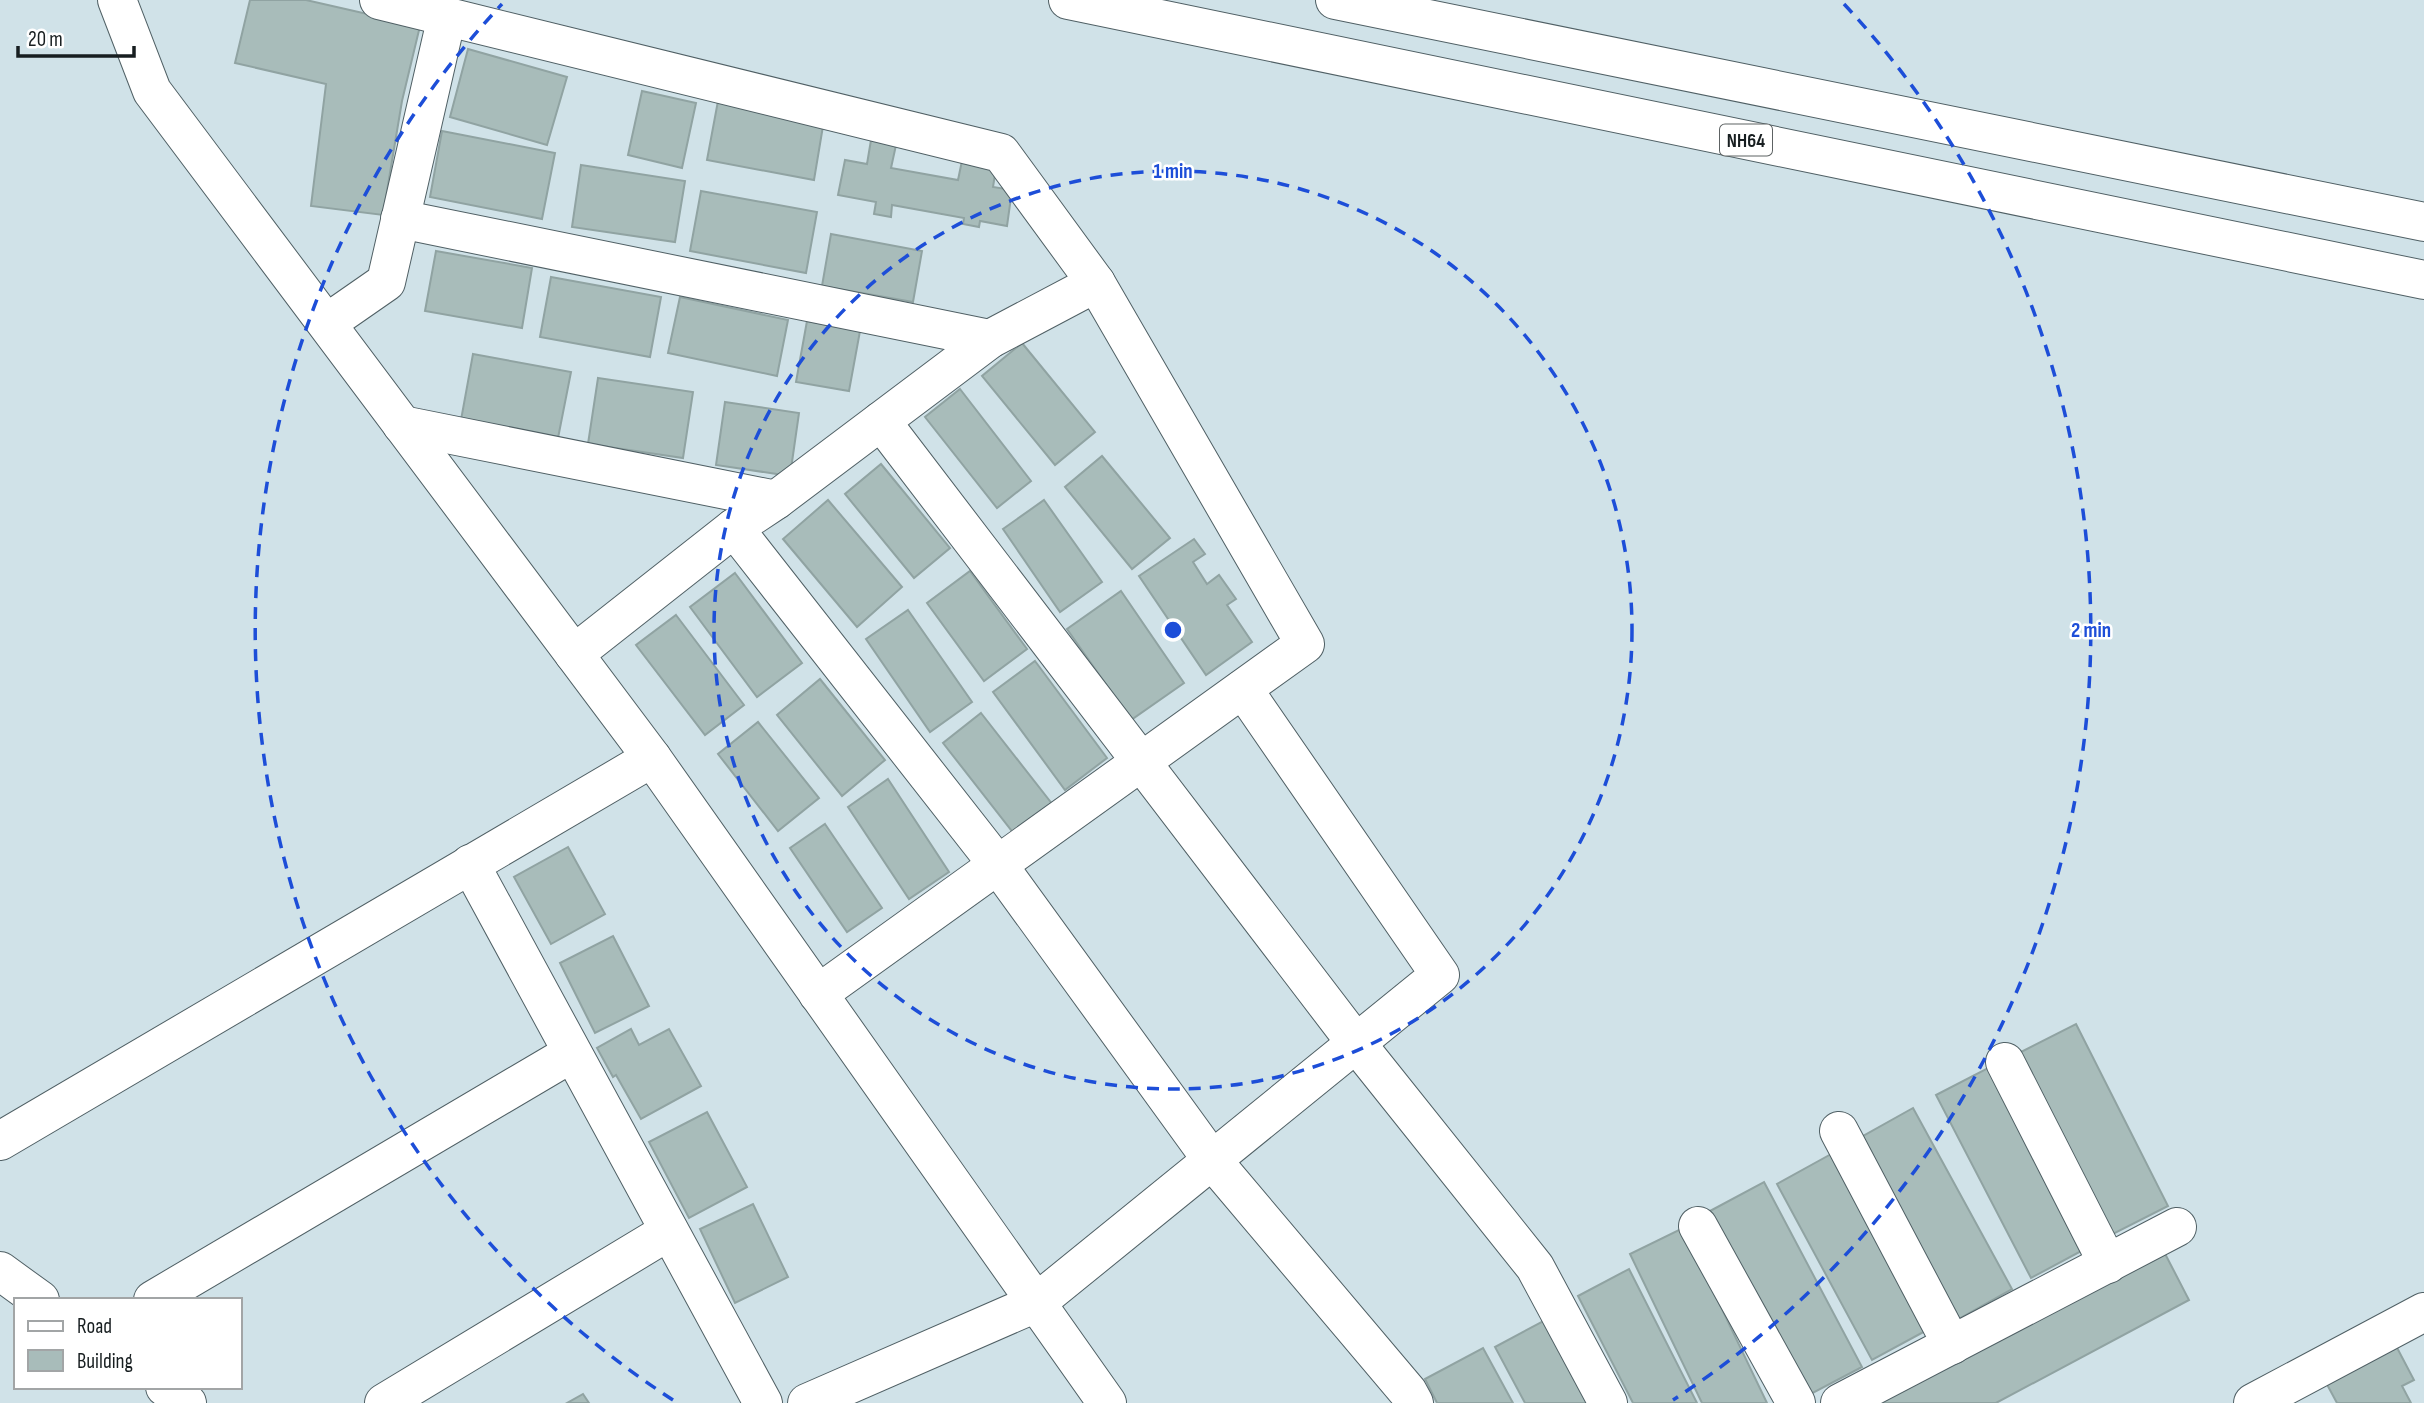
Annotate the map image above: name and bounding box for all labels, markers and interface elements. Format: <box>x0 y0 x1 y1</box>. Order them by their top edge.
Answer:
scale bar <box>18 14 133 58</box>
text: 20 m <box>28 27 63 52</box>
road number: NH64 <box>1720 124 1772 156</box>
text: 1 min <box>1153 159 1193 184</box>
centre of rings <box>1161 618 1185 642</box>
text: 2 min <box>2071 618 2111 643</box>
legend <box>14 1298 242 1389</box>
text: Road <box>77 1314 112 1339</box>
text: Building <box>77 1349 133 1374</box>

